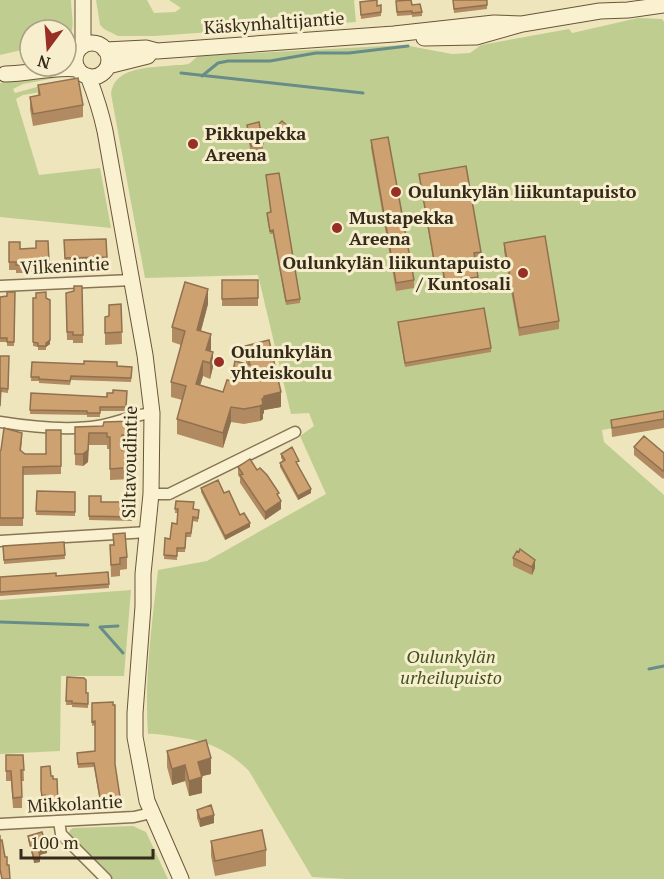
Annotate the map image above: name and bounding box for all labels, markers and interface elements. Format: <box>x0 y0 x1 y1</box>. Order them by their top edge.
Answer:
street label: Käskynhaltijantie <box>203 5 345 39</box>
north arrow <box>18 18 78 78</box>
text: N <box>35 50 53 75</box>
place label: Pikkupekka Areena <box>205 121 306 166</box>
marker: Pikkupekka Areena <box>186 137 200 151</box>
place label: Oulunkylän liikuntapuisto <box>408 179 637 203</box>
marker: Oulunkylän liikuntapuisto <box>389 185 403 199</box>
place label: Mustapekka Areena <box>349 205 454 250</box>
marker: Mustapekka Areena <box>330 221 344 235</box>
place label: Oulunkylän liikuntapuisto / Kuntosali <box>282 250 511 295</box>
street label: Vilkenintie <box>20 251 110 279</box>
marker: Oulunkylän liikuntapuisto / Kuntosali <box>516 266 530 280</box>
place label: Oulunkylän yhteiskoulu <box>230 339 333 384</box>
marker: Oulunkylän yhteiskoulu <box>212 355 226 369</box>
street label: Siltavoudintie <box>116 405 142 518</box>
park label: Oulunkylän urheilupuisto <box>400 644 502 689</box>
street label: Mikkolantie <box>27 789 123 817</box>
scale bar <box>21 822 153 860</box>
text: 100 m <box>30 830 79 854</box>

